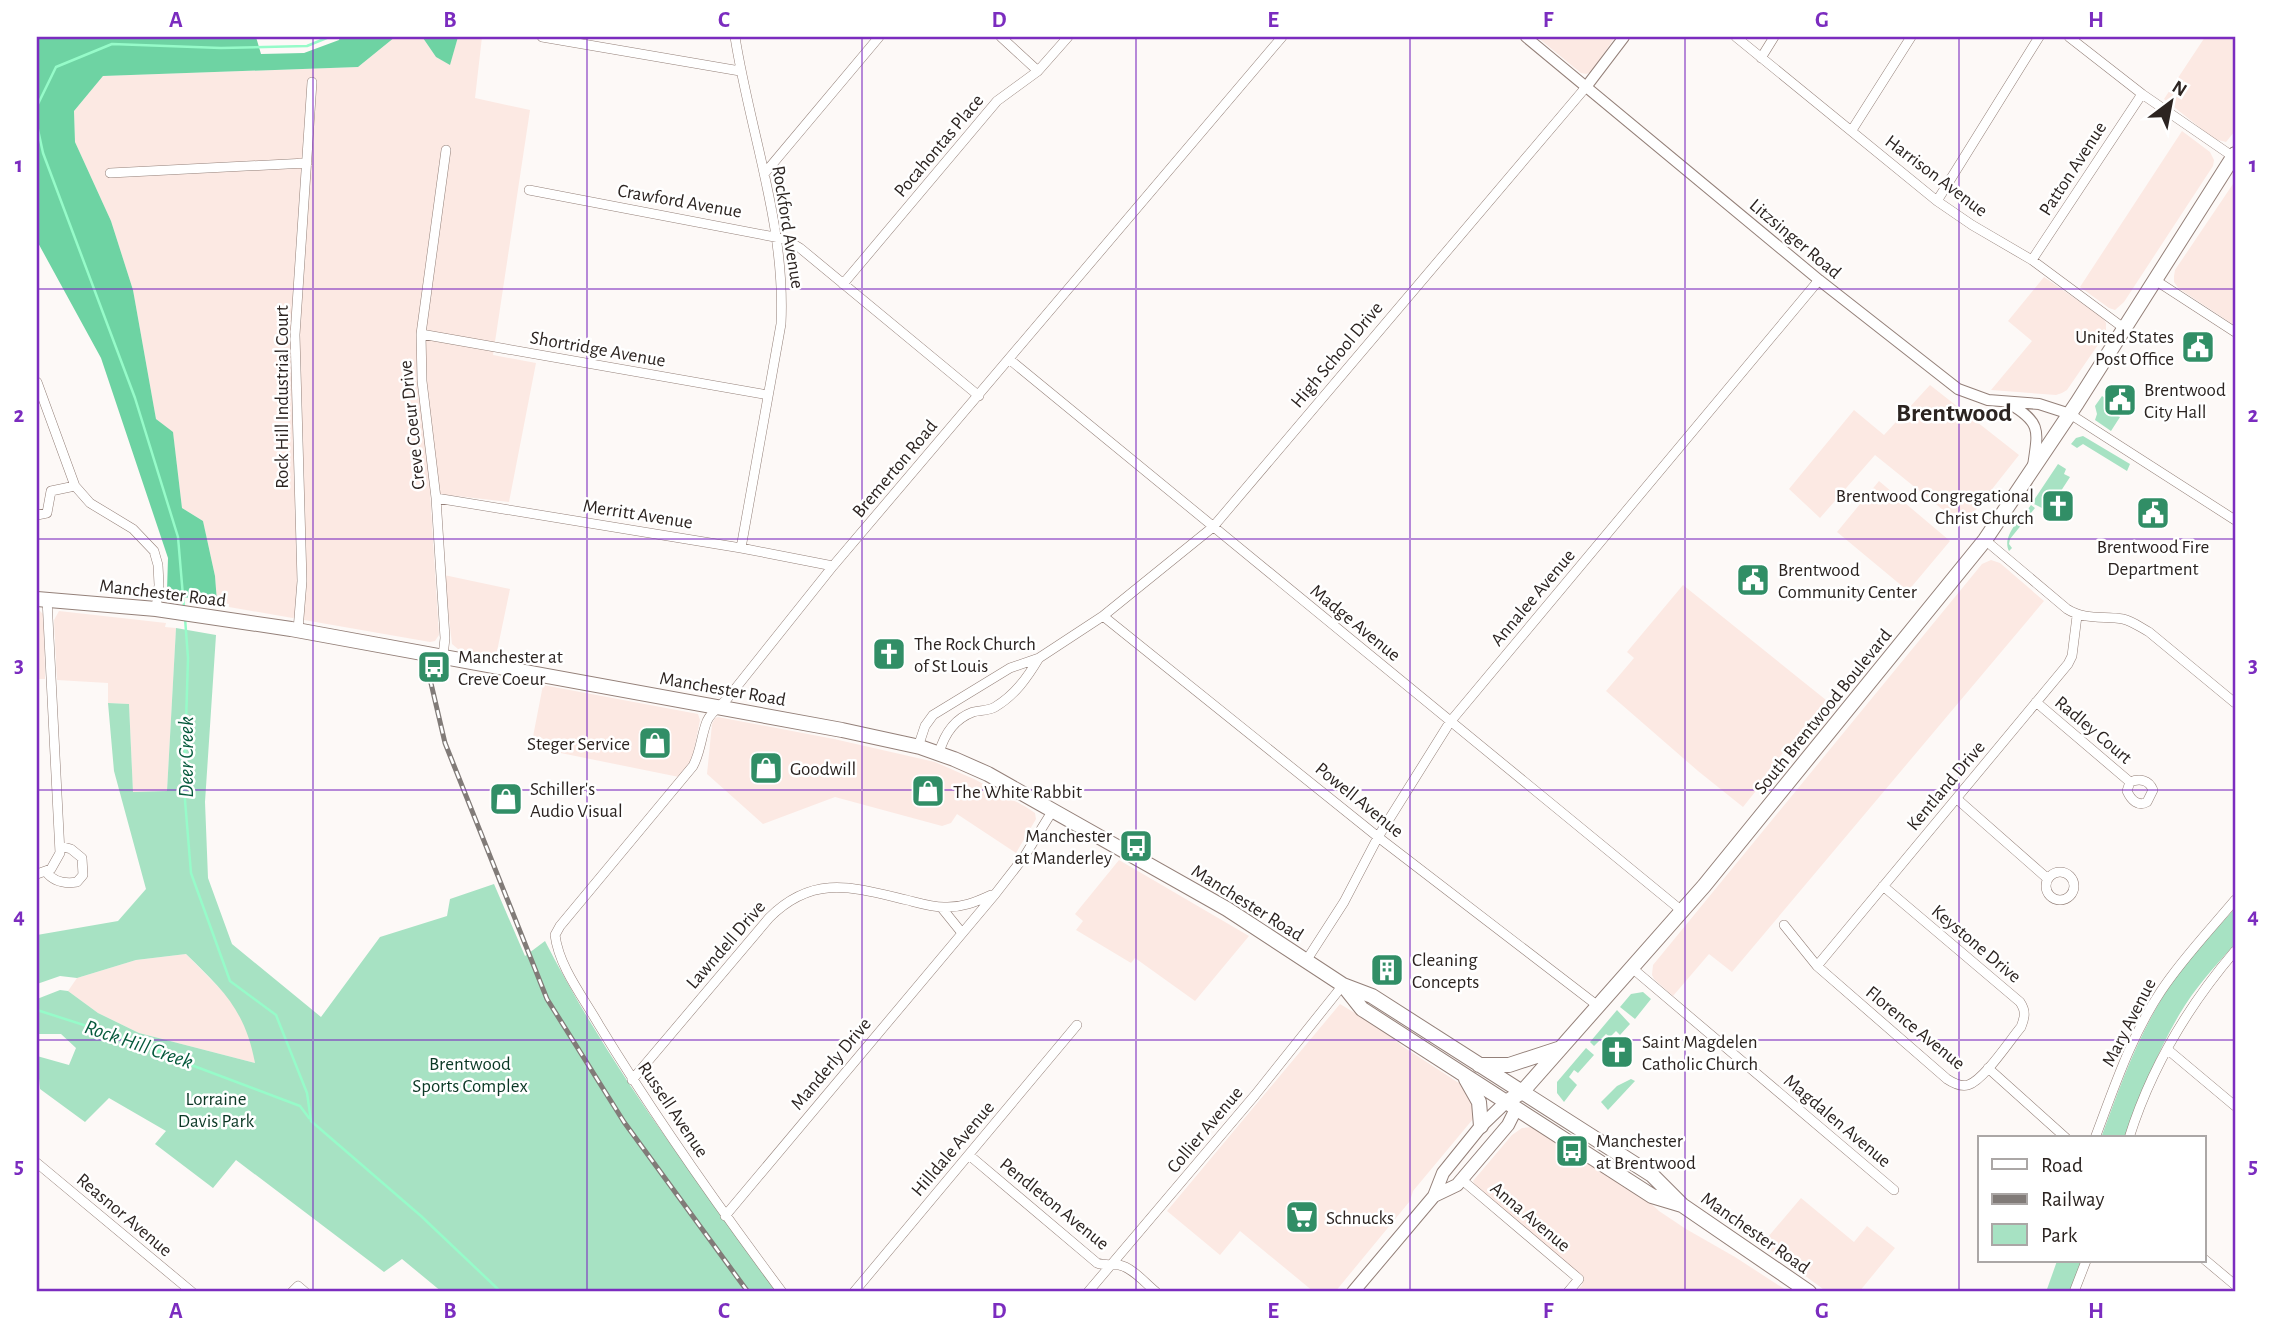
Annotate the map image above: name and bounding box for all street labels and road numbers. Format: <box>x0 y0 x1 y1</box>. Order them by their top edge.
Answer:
street label: Pocahontas Place <box>891 91 987 201</box>
street label: Patton Avenue <box>2036 119 2110 219</box>
street label: Harrison Avenue <box>1881 132 1991 221</box>
street label: Rockford Avenue <box>768 164 807 290</box>
street label: Crawford Avenue <box>616 181 743 222</box>
street label: Litzsinger Road <box>1746 196 1845 283</box>
street label: High School Drive <box>1288 298 1387 411</box>
street label: Rock Hill Industrial Court <box>273 305 292 489</box>
street label: Shortridge Avenue <box>529 328 667 371</box>
street label: Creve Coeur Drive <box>396 359 429 490</box>
street label: Bremerton Road <box>849 417 941 521</box>
street label: Merritt Avenue <box>582 496 694 533</box>
street label: Annalee Avenue <box>1487 546 1579 650</box>
street label: Manchester Road <box>98 576 228 611</box>
street label: Madge Avenue <box>1306 581 1404 665</box>
street label: South Brentwood Boulevard <box>1751 626 1896 798</box>
street label: Manchester Road <box>658 669 787 710</box>
street label: Radley Court <box>2051 693 2135 768</box>
street label: Kentland Drive <box>1903 738 1989 834</box>
street label: Powell Avenue <box>1311 759 1407 841</box>
street label: Manchester Road <box>1188 861 1307 945</box>
street label: Lawndell Drive <box>683 897 769 993</box>
street label: Keystone Drive <box>1928 902 2024 987</box>
street label: Mary Avenue <box>2099 975 2160 1070</box>
street label: Florence Avenue <box>1862 983 1968 1074</box>
street label: Manderly Drive <box>787 1014 875 1114</box>
street label: Russell Avenue <box>634 1059 712 1161</box>
street label: Magdalen Avenue <box>1780 1071 1894 1171</box>
street label: Collier Avenue <box>1164 1083 1247 1177</box>
street label: Hilldale Avenue <box>908 1098 998 1200</box>
street label: Pendleton Avenue <box>996 1155 1112 1254</box>
street label: Reasnor Avenue <box>73 1170 175 1260</box>
street label: Anna Avenue <box>1487 1179 1573 1256</box>
street label: Manchester Road <box>1697 1189 1813 1278</box>

